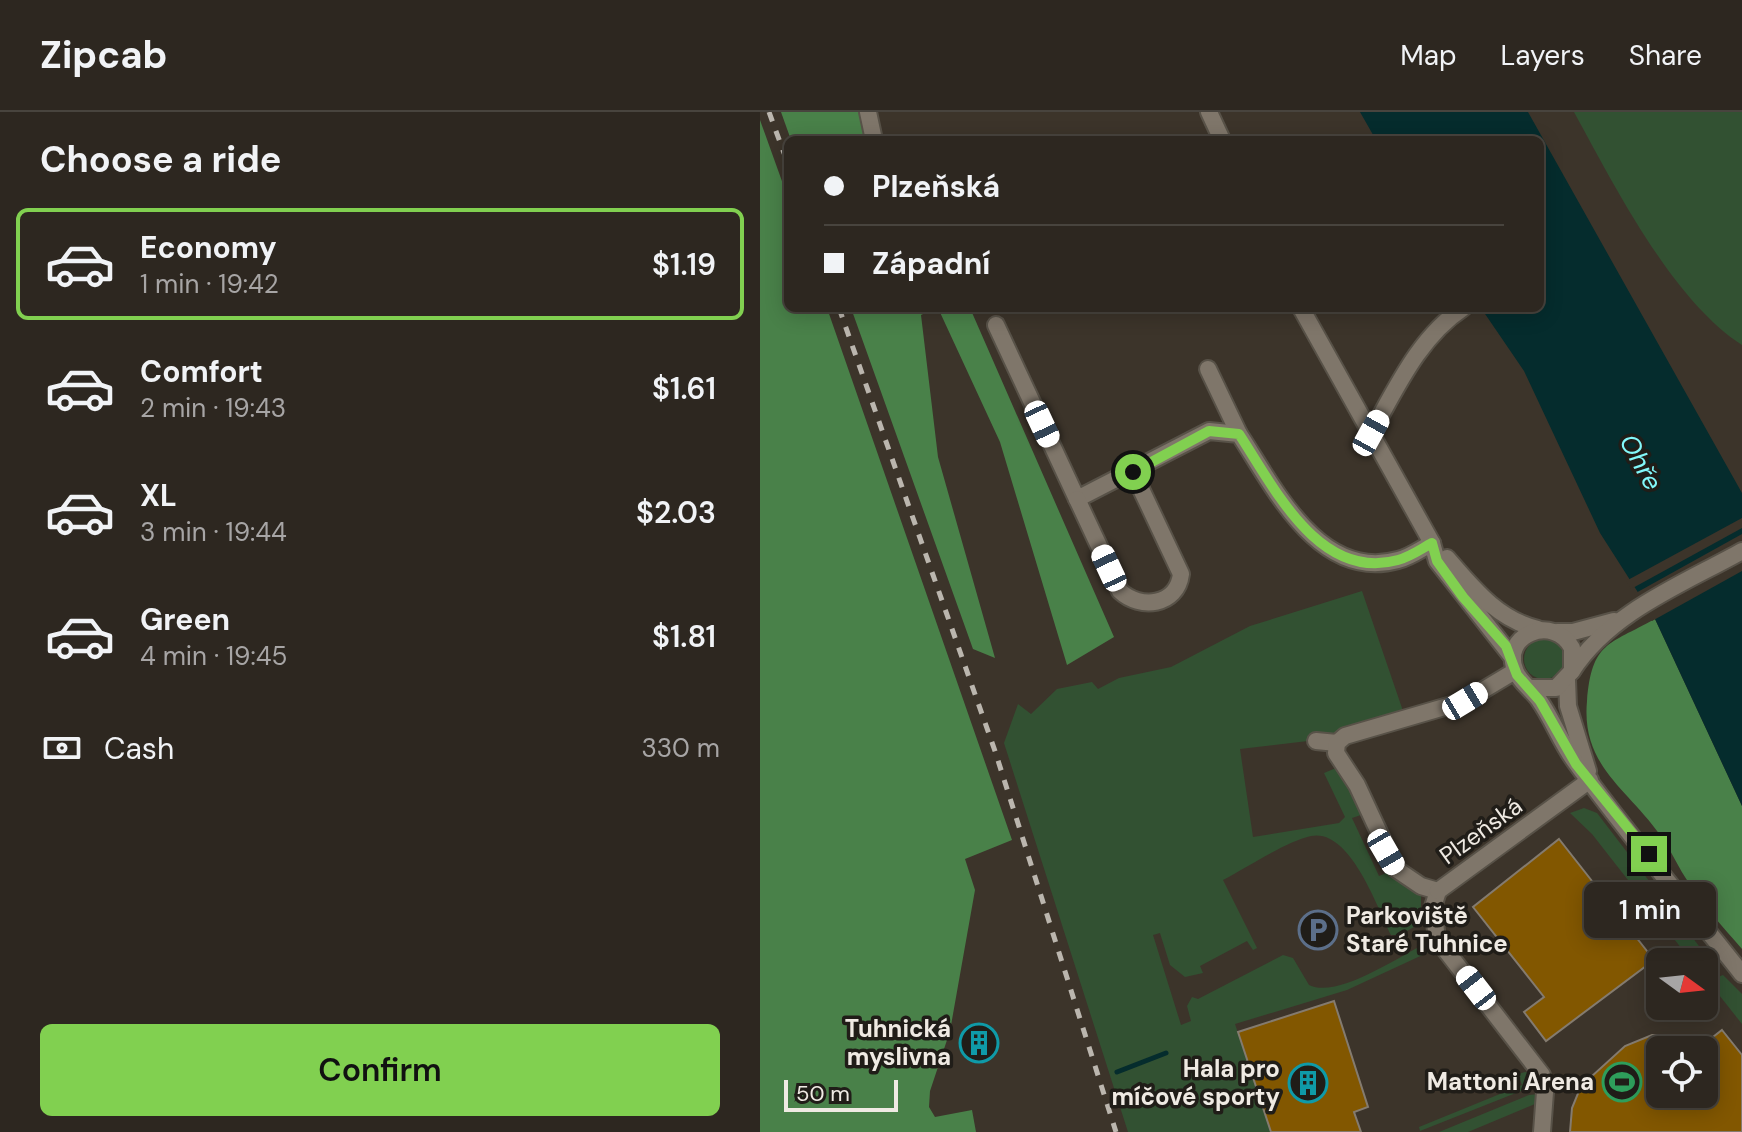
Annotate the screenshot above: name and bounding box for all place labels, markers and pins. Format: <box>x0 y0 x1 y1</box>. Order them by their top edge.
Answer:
place label: Parkoviště Staré Tuhnice <box>1346 900 1508 959</box>
parking icon: Parkoviště Staré Tuhnice <box>1297 909 1339 951</box>
place label: Tuhnická myslivna <box>845 1013 951 1072</box>
building icon: Tuhnická myslivna <box>958 1022 1000 1064</box>
place label: Hala pro míčové sporty <box>1111 1053 1280 1112</box>
sports icon: Mattoni Arena <box>1601 1061 1643 1103</box>
building icon: Hala pro míčové sporty <box>1287 1062 1329 1104</box>
place label: Mattoni Arena <box>1427 1066 1594 1097</box>

